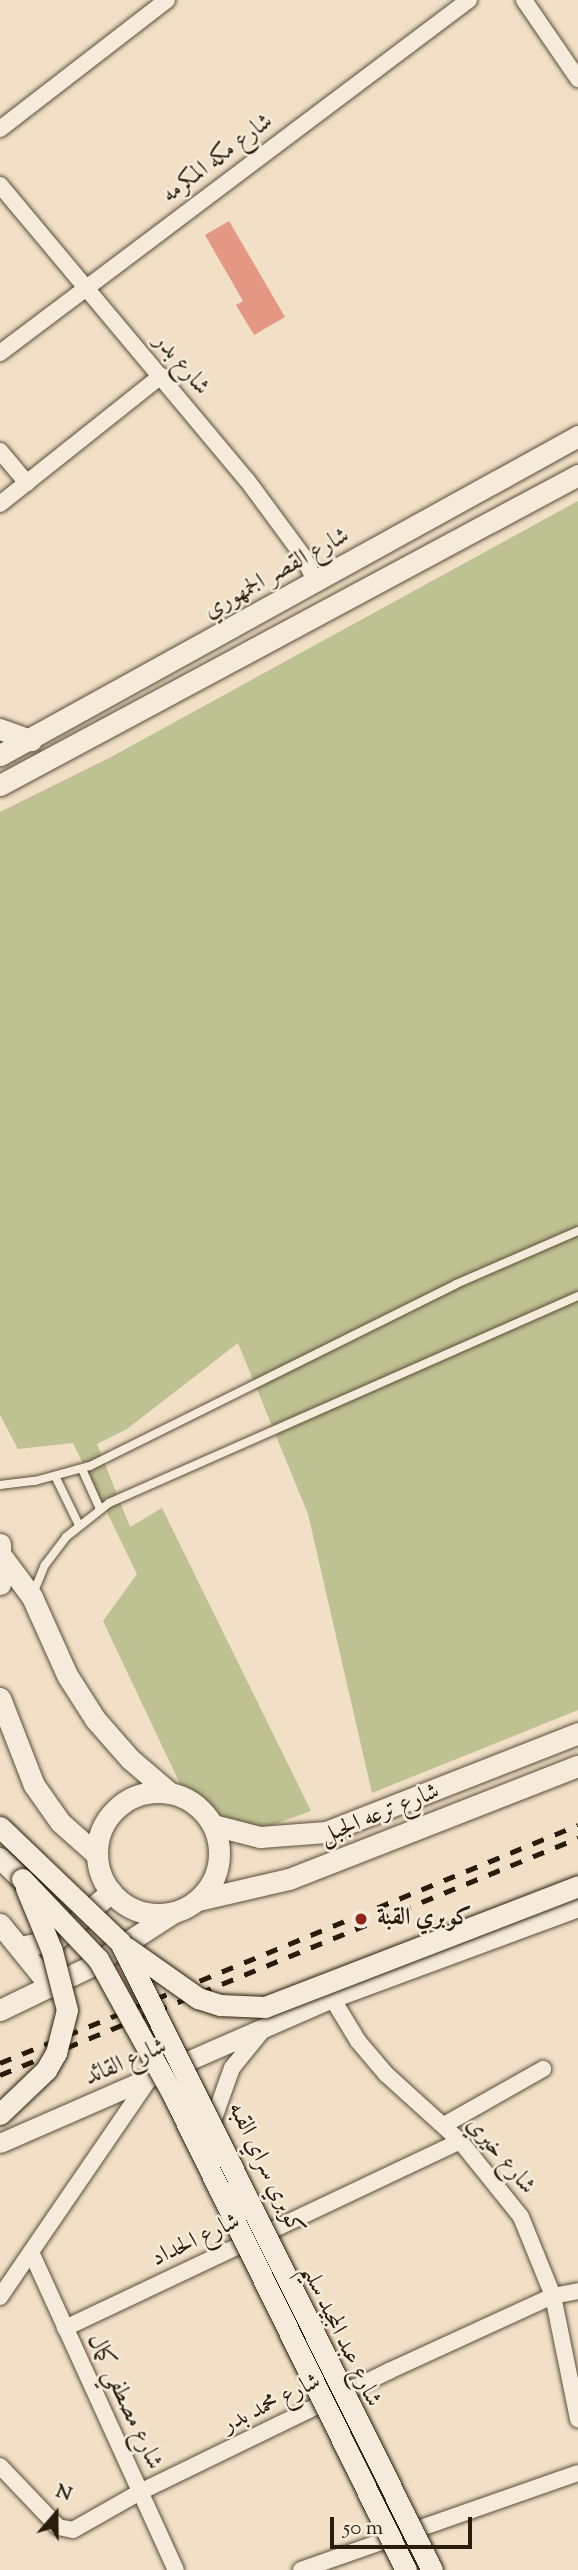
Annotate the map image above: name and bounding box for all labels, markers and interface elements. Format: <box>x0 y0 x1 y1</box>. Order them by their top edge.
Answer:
street label: شارع مكه المكرمه <box>157 108 279 210</box>
street label: شارع بدر <box>147 328 215 402</box>
street label: شارع القصر الجمهوري <box>199 522 355 626</box>
street label: شارع ترعه الجبل <box>316 1778 444 1852</box>
place label: كوبري القبة <box>377 1905 472 1933</box>
marker: كوبري القبة <box>351 1909 371 1929</box>
street label: شارع القائد <box>81 2033 171 2093</box>
street label: كوبري سراي القبه <box>220 2098 310 2240</box>
street label: شارع خيري <box>459 2111 541 2201</box>
street label: شارع الحداد <box>147 2208 245 2274</box>
street label: شارع عبد المجيد سليم <box>293 2260 387 2412</box>
street label: شارع مصطفي كمال <box>80 2329 168 2475</box>
street label: شارع محمد بدر <box>218 2368 326 2440</box>
north arrow <box>21 2479 91 2549</box>
text: N <box>52 2479 75 2509</box>
scale bar <box>333 2504 475 2548</box>
text: 50 m <box>343 2514 383 2544</box>

